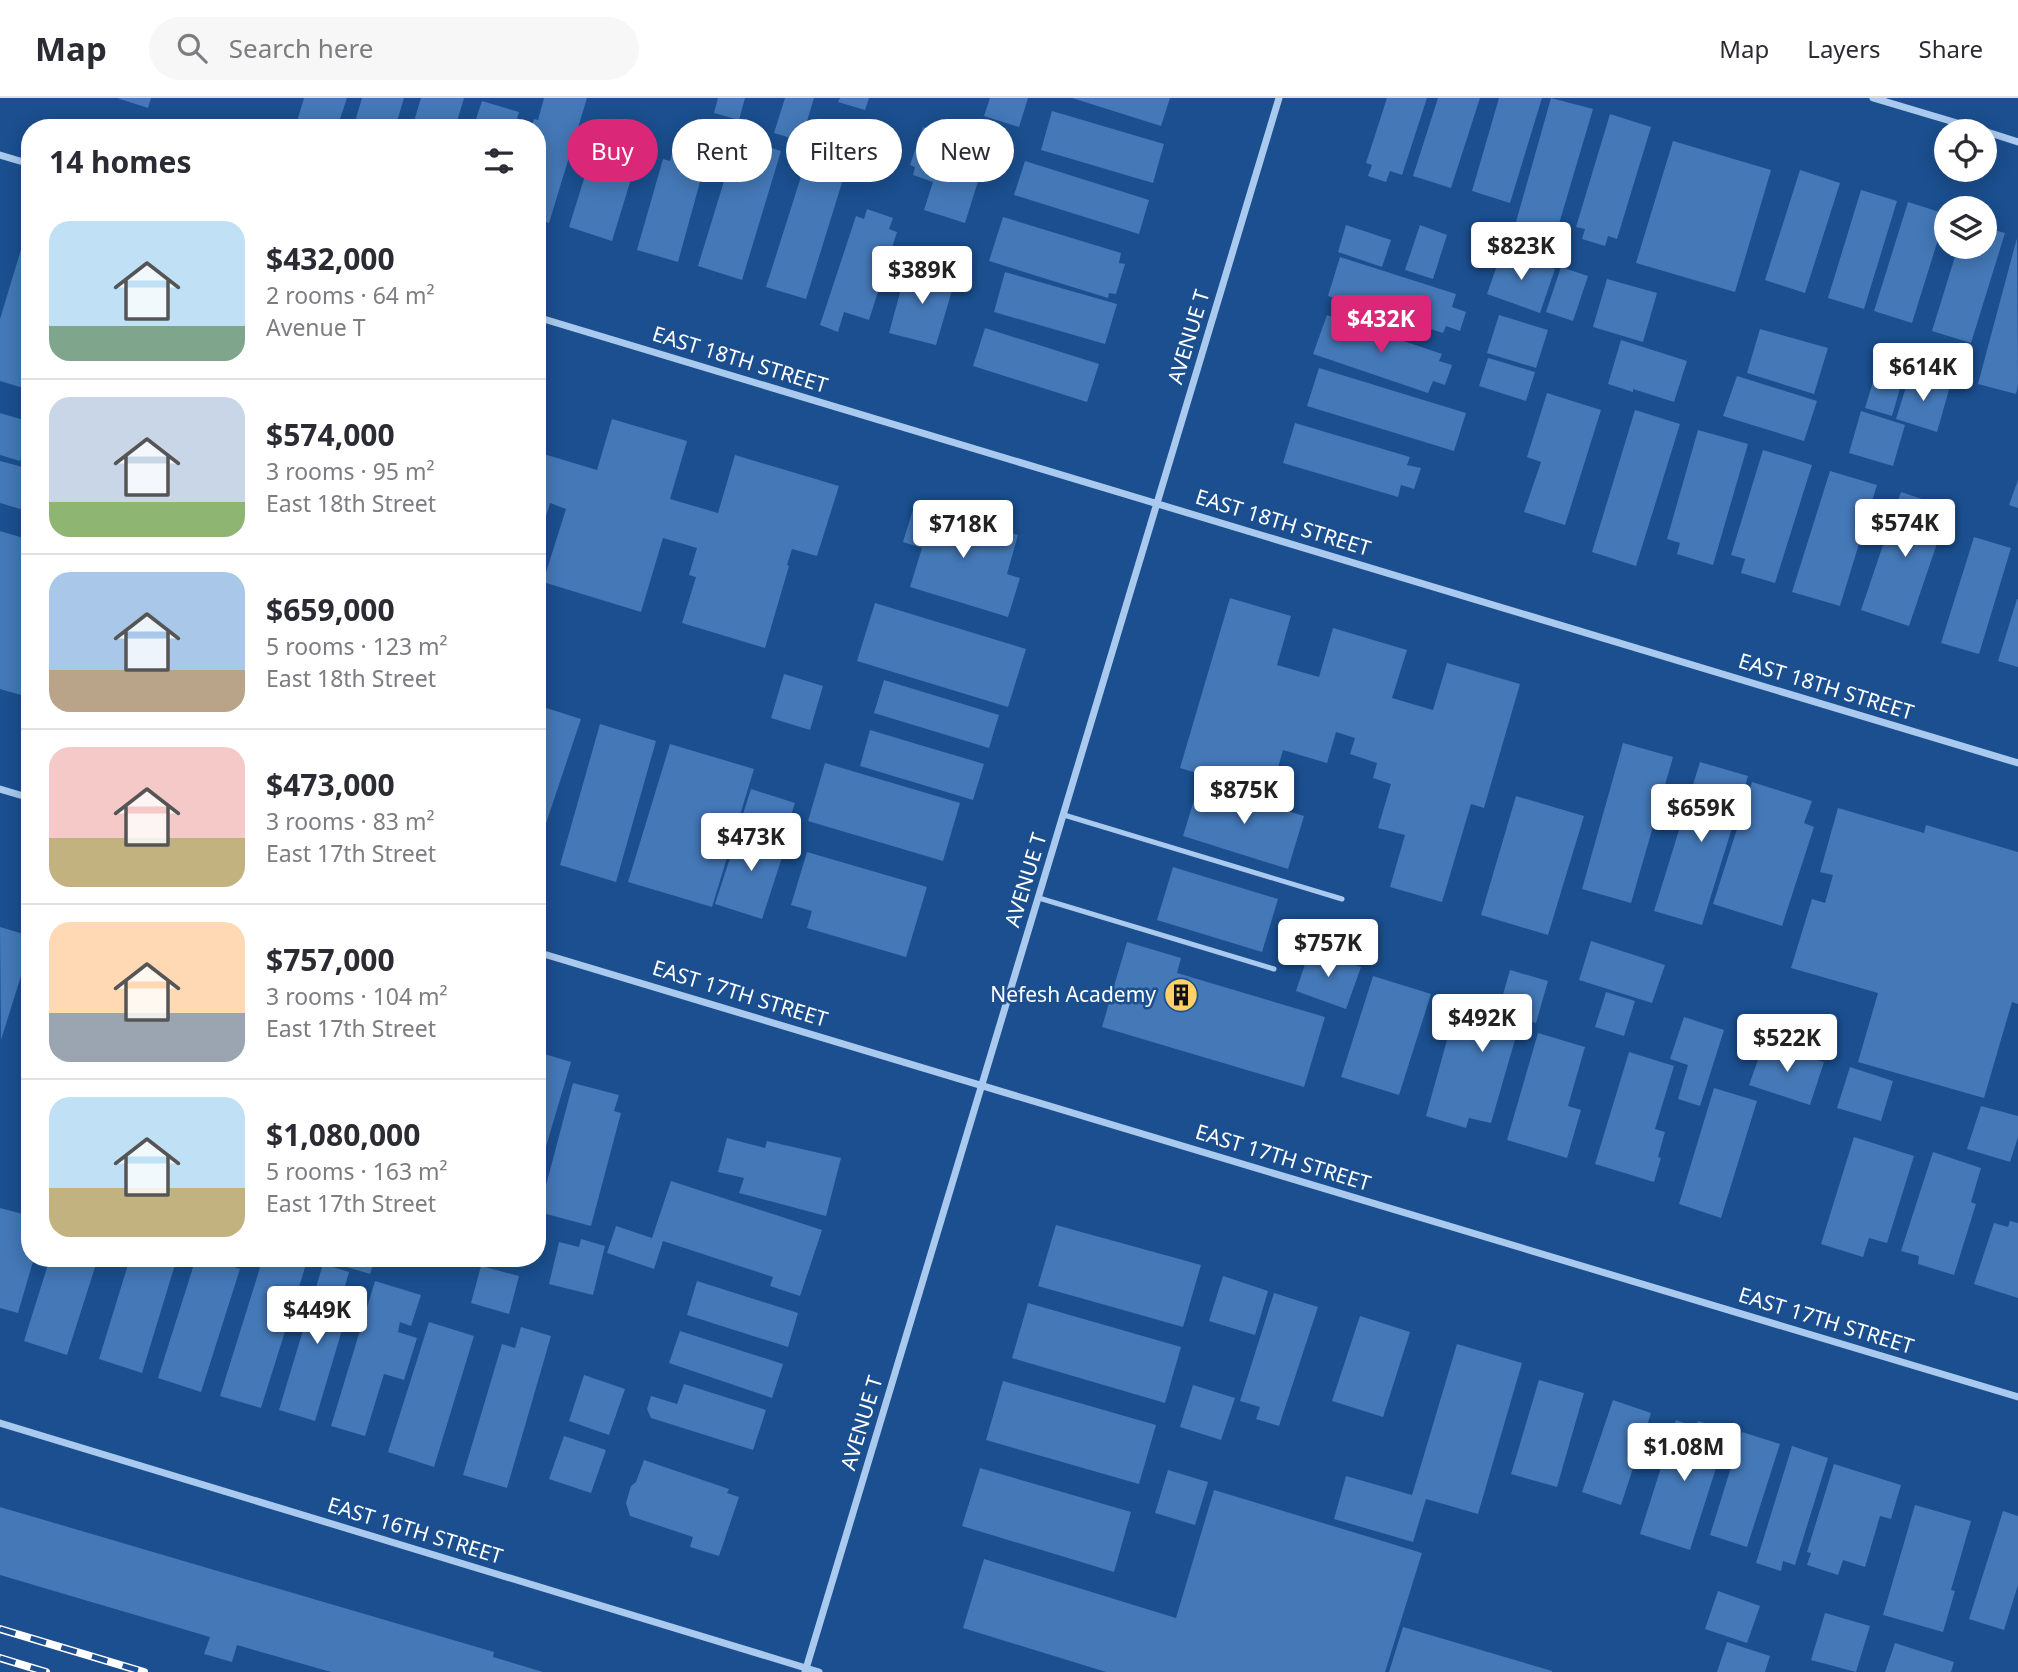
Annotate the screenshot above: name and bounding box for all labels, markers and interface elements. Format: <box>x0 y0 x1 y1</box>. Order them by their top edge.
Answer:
search box <box>149 17 639 80</box>
text: Map <box>35 26 107 71</box>
icon: search <box>173 29 211 67</box>
text: Search here <box>229 30 373 66</box>
text: Map <box>1719 32 1769 65</box>
text: Layers <box>1807 32 1881 65</box>
text: Share <box>1919 32 1983 65</box>
chip: Buy <box>567 119 658 182</box>
chip: Rent <box>672 119 772 182</box>
chip: Filters <box>786 119 902 182</box>
chip: New <box>916 119 1014 182</box>
map controls <box>1934 119 1997 259</box>
button: locate <box>1934 119 1997 182</box>
text: 14 homes <box>49 141 192 182</box>
icon: filters <box>480 142 518 180</box>
button: layers <box>1934 196 1997 259</box>
pin: $823K <box>1472 222 1570 282</box>
text: $823K <box>1487 229 1555 261</box>
text: $432,000 <box>266 238 395 279</box>
pin: $389K <box>873 246 971 306</box>
icon: home <box>105 249 189 333</box>
text: $389K <box>888 253 956 285</box>
text: 2 rooms · 64 m² <box>266 279 435 311</box>
street label: AVENUE T <box>1160 286 1216 387</box>
pin: $432K <box>1332 296 1430 355</box>
text: $432K <box>1347 302 1415 334</box>
text: Avenue T <box>266 311 366 343</box>
street label: EAST 18TH STREET <box>649 319 832 399</box>
pin: $614K <box>1874 344 1972 403</box>
text: $614K <box>1889 350 1957 382</box>
text: $574,000 <box>266 414 395 455</box>
icon: home <box>105 425 189 509</box>
text: 3 rooms · 95 m² <box>266 455 435 487</box>
street label: EAST 18TH STREET <box>1192 482 1375 562</box>
text: East 18th Street <box>266 487 436 519</box>
pin: $718K <box>914 500 1012 560</box>
pin: $574K <box>1856 500 1954 559</box>
text: $574K <box>1871 506 1939 538</box>
text: $718K <box>929 507 997 539</box>
text: $659,000 <box>266 589 395 630</box>
icon: home <box>105 600 189 684</box>
text: 5 rooms · 123 m² <box>266 630 448 662</box>
street label: EAST 18TH STREET <box>1735 646 1918 726</box>
text: East 18th Street <box>266 662 436 694</box>
text: $473,000 <box>266 764 395 805</box>
pin: $875K <box>1195 766 1293 826</box>
text: $875K <box>1210 773 1278 805</box>
icon: home <box>105 775 189 859</box>
pin: $659K <box>1652 784 1750 844</box>
text: $659K <box>1667 791 1735 823</box>
text: 3 rooms · 83 m² <box>266 805 435 837</box>
pin: $473K <box>702 814 800 873</box>
text: $473K <box>717 820 785 852</box>
street label: AVENUE T <box>997 829 1053 930</box>
text: East 17th Street <box>266 837 436 869</box>
pin: $757K <box>1279 920 1377 979</box>
text: $757K <box>1294 926 1362 958</box>
text: $757,000 <box>266 939 395 980</box>
icon: home <box>105 950 189 1034</box>
street label: EAST 17TH STREET <box>649 953 832 1033</box>
building icon: Nefesh Academy <box>1162 976 1200 1014</box>
text: 3 rooms · 104 m² <box>266 980 448 1012</box>
place label: Nefesh Academy <box>990 980 1156 1008</box>
pin: $492K <box>1433 995 1531 1054</box>
text: $492K <box>1448 1001 1516 1033</box>
text: East 17th Street <box>266 1012 436 1044</box>
pin: $522K <box>1738 1014 1836 1074</box>
text: $522K <box>1753 1021 1821 1053</box>
text: $1,080,000 <box>266 1114 420 1155</box>
street label: EAST 17TH STREET <box>1192 1117 1375 1197</box>
icon: home <box>105 1125 189 1209</box>
text: 5 rooms · 163 m² <box>266 1155 448 1187</box>
text: East 17th Street <box>266 1187 436 1219</box>
street label: EAST 17TH STREET <box>1735 1280 1918 1360</box>
pin: $449K <box>268 1286 366 1346</box>
text: $449K <box>283 1293 351 1325</box>
street label: AVENUE T <box>833 1372 889 1473</box>
pin: $1.08M <box>1627 1424 1741 1483</box>
text: $1.08M <box>1644 1430 1724 1462</box>
street label: EAST 16TH STREET <box>324 1490 507 1570</box>

